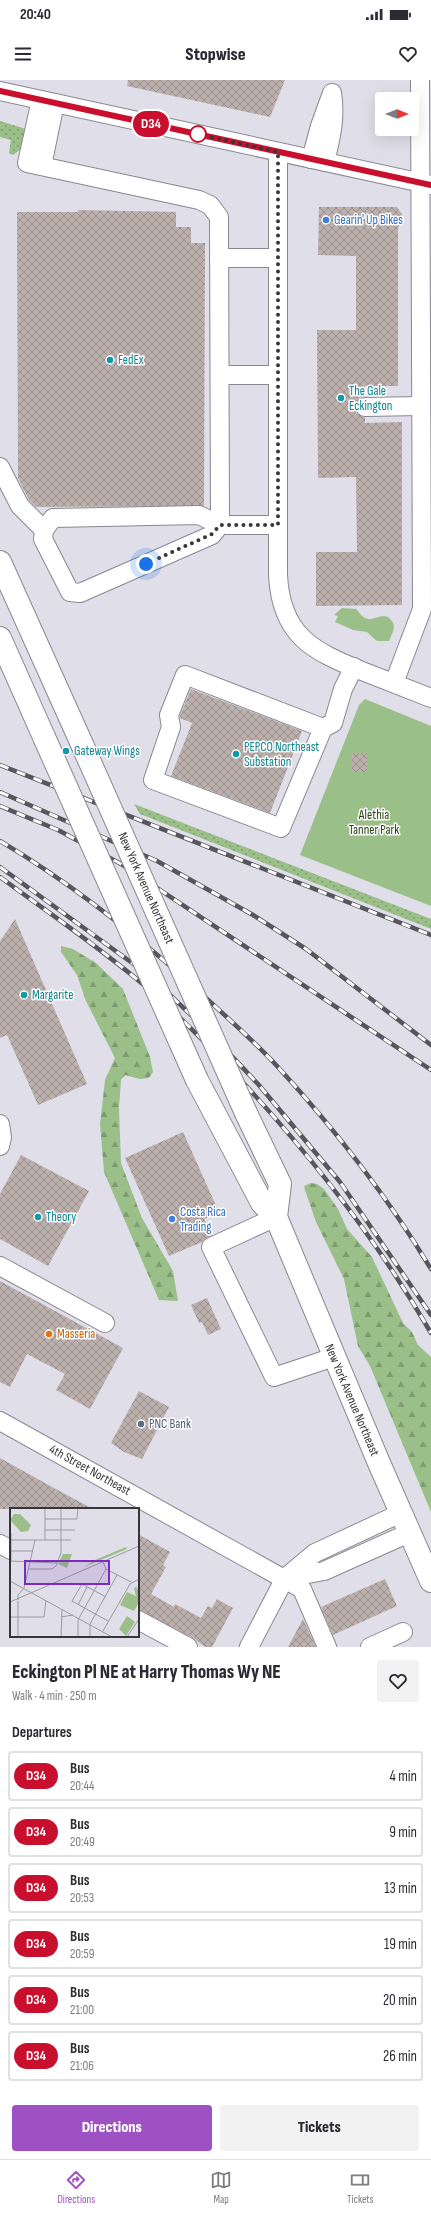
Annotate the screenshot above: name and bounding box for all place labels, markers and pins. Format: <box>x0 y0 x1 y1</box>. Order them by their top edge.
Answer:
unlabelled marker <box>189 125 207 143</box>
place label: Gearin' Up Bikes <box>334 212 403 228</box>
marker: Gearin' Up Bikes <box>321 215 331 225</box>
place label: FedEx <box>118 352 144 368</box>
marker: FedEx <box>105 355 115 365</box>
place label: The Gale Eckington <box>349 383 392 414</box>
marker: The Gale Eckington <box>336 393 346 403</box>
place label: PEPCO Northeast Substation <box>244 739 319 770</box>
place label: Gateway Wings <box>74 743 140 759</box>
marker: Gateway Wings <box>61 746 71 756</box>
marker: PEPCO Northeast Substation <box>231 749 241 759</box>
place label: Margarite <box>32 987 73 1003</box>
marker: Margarite <box>19 990 29 1000</box>
place label: Costa Rica Trading <box>180 1204 226 1235</box>
place label: Theory <box>46 1209 76 1225</box>
marker: Theory <box>33 1212 43 1222</box>
marker: Costa Rica Trading <box>167 1214 177 1224</box>
place label: Masseria <box>57 1326 95 1342</box>
marker: Masseria <box>44 1329 54 1339</box>
place label: PNC Bank <box>149 1416 191 1432</box>
marker: PNC Bank <box>136 1419 146 1429</box>

